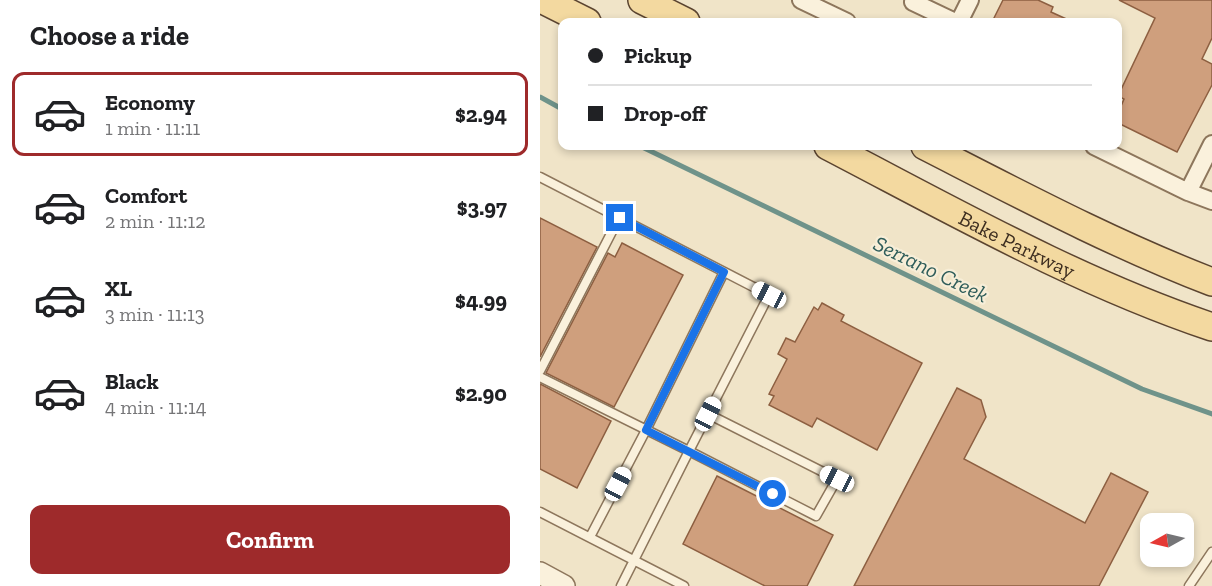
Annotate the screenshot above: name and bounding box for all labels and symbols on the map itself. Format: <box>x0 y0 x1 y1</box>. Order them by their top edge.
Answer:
route end <box>606 204 633 231</box>
street label: Bake Parkway <box>955 205 1079 283</box>
water label: Serrano Creek <box>869 230 993 309</box>
car <box>749 279 789 311</box>
car <box>692 394 724 434</box>
car <box>817 463 857 495</box>
car <box>602 464 634 504</box>
route start <box>759 480 786 507</box>
north arrow <box>1140 513 1194 567</box>

